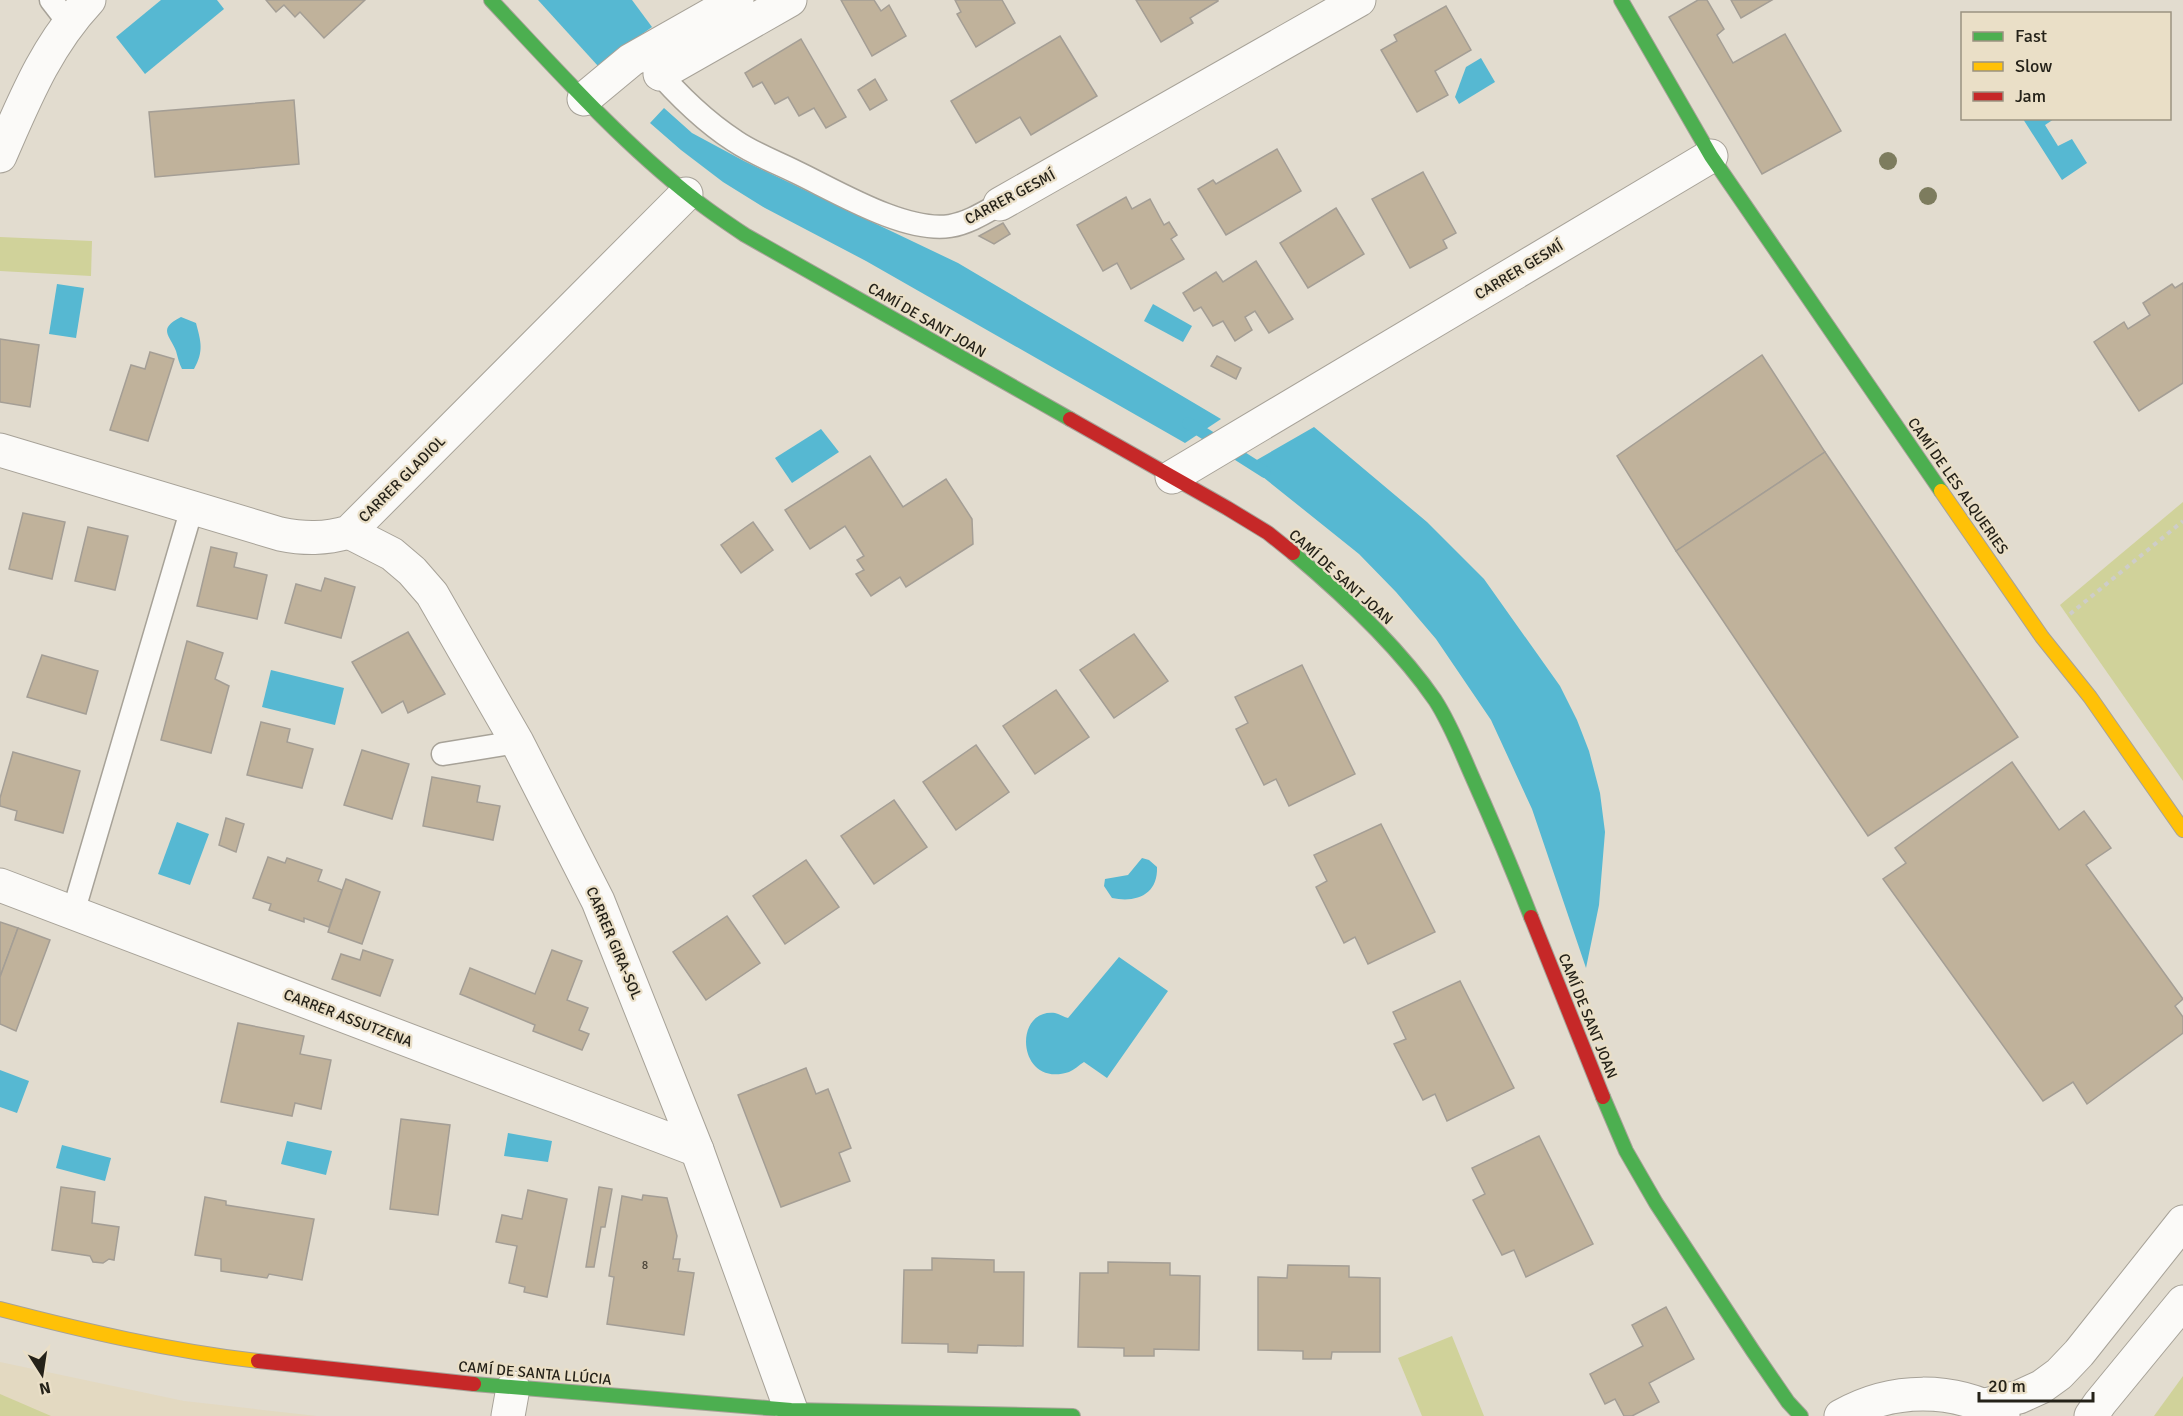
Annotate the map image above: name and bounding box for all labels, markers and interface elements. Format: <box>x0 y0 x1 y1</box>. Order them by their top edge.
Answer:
legend <box>1961 12 2171 120</box>
text: Fast <box>2015 25 2047 47</box>
text: Slow <box>2015 55 2052 77</box>
text: Jam <box>2015 85 2046 107</box>
street label: CARRER GESMÍ <box>961 164 1059 228</box>
street label: CARRER GESMÍ <box>1471 235 1567 303</box>
street label: CAMÍ DE SANT JOAN <box>865 278 990 361</box>
street label: CAMÍ DE LES ALQUERIES <box>1904 414 2013 558</box>
street label: CARRER GLADIOL <box>355 432 449 526</box>
street label: CAMÍ DE SANT JOAN <box>1285 525 1397 628</box>
street label: CARRER GIRA-SOL <box>582 884 646 1002</box>
street label: CAMÍ DE SANT JOAN <box>1555 950 1622 1081</box>
street label: CARRER ASSUTZENA <box>281 985 415 1051</box>
house number: 8 <box>642 1258 648 1273</box>
north arrow <box>12 1344 72 1404</box>
street label: CAMÍ DE SANTA LLÚCIA <box>458 1356 612 1389</box>
scale bar <box>1979 1365 2093 1403</box>
text: 20 m <box>1988 1375 2026 1397</box>
text: N <box>37 1377 52 1399</box>

